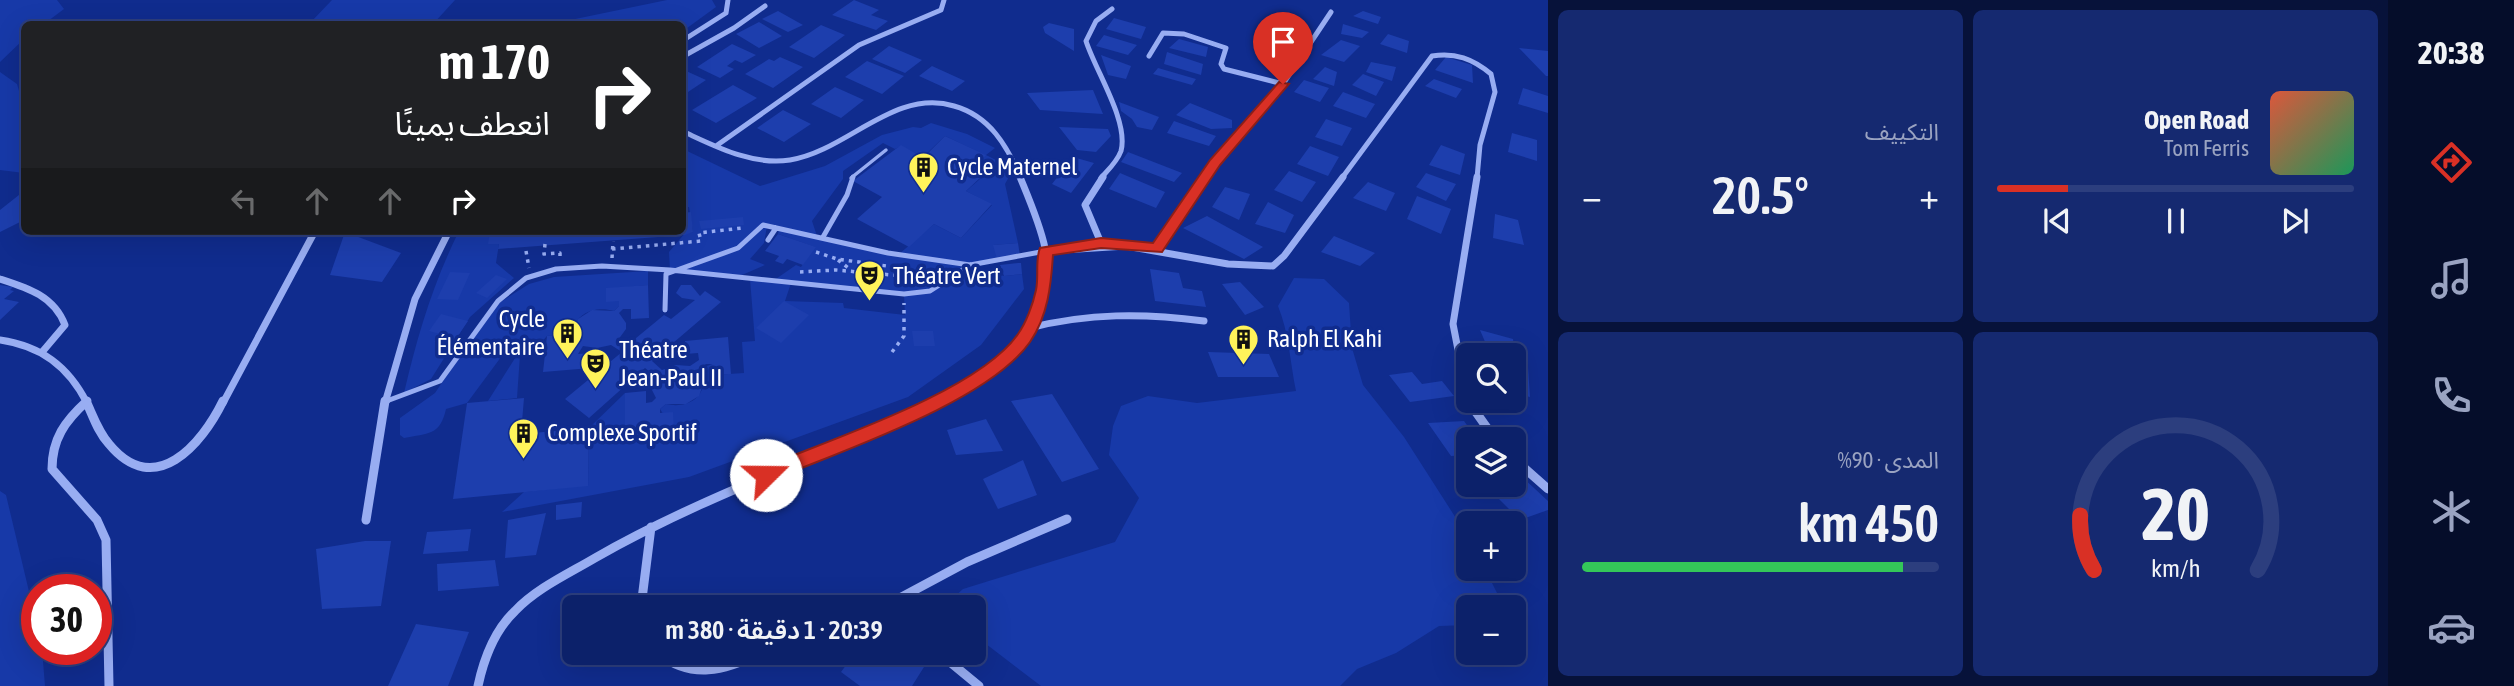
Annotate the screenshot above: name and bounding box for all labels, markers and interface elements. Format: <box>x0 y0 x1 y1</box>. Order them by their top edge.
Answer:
pin <box>1253 12.0 1313 84</box>
icon: arrive <box>1264 23 1302 61</box>
text: 170 m <box>439 33 550 89</box>
text: 20:38 <box>2418 34 2484 71</box>
icon: right <box>574 49 665 140</box>
text: انعطف يمينًا <box>395 105 550 142</box>
text: Open Road <box>2144 105 2249 135</box>
text: التكييف <box>1865 119 1939 145</box>
text: Tom Ferris <box>2164 135 2249 161</box>
icon: directions <box>2427 138 2476 187</box>
building icon: Cycle Maternel <box>907 150 941 194</box>
place label: Cycle Maternel <box>947 153 1078 180</box>
text: 20.5° <box>1712 165 1809 225</box>
text: − <box>1582 174 1602 217</box>
text: + <box>1919 174 1939 217</box>
icon: left <box>225 182 263 220</box>
icon: ahead <box>298 182 336 220</box>
icon: ahead <box>371 182 409 220</box>
icon: right <box>444 182 482 220</box>
icon: previous <box>2038 202 2076 240</box>
icon: pause <box>2157 202 2195 240</box>
icon: next <box>2276 202 2314 240</box>
icon: music <box>2427 254 2476 303</box>
theatre icon: Théatre Vert <box>853 259 887 303</box>
place label: Théatre Vert <box>893 262 1001 289</box>
place label: Cycle Élémentaire <box>436 305 545 360</box>
building icon: Cycle Élémentaire <box>551 316 585 360</box>
building icon: Ralph El Kahi <box>1227 322 1261 366</box>
place label: Ralph El Kahi <box>1267 325 1382 352</box>
place label: Théatre Jean-Paul II <box>619 336 722 391</box>
map controls <box>1456 343 1526 665</box>
button: search <box>1456 343 1526 413</box>
theatre icon: Théatre Jean-Paul II <box>579 347 613 391</box>
icon: phone <box>2427 371 2476 420</box>
building icon: Complexe Sportif <box>507 416 541 460</box>
place label: Complexe Sportif <box>547 419 697 446</box>
button: layers <box>1456 427 1526 497</box>
position arrow <box>729 438 803 512</box>
text: المدى · 90% <box>1837 447 1939 473</box>
text: 20 <box>2141 472 2210 555</box>
icon: climate <box>2427 487 2476 536</box>
text: 450 km <box>1798 493 1939 553</box>
button: + <box>1456 511 1526 581</box>
text: km/h <box>2151 554 2200 582</box>
speed limit sign: 30 <box>21 574 112 665</box>
button: − <box>1456 595 1526 665</box>
icon: car <box>2427 603 2476 652</box>
text: 20:39 · 1 دقيقة · 380 m <box>665 615 883 645</box>

